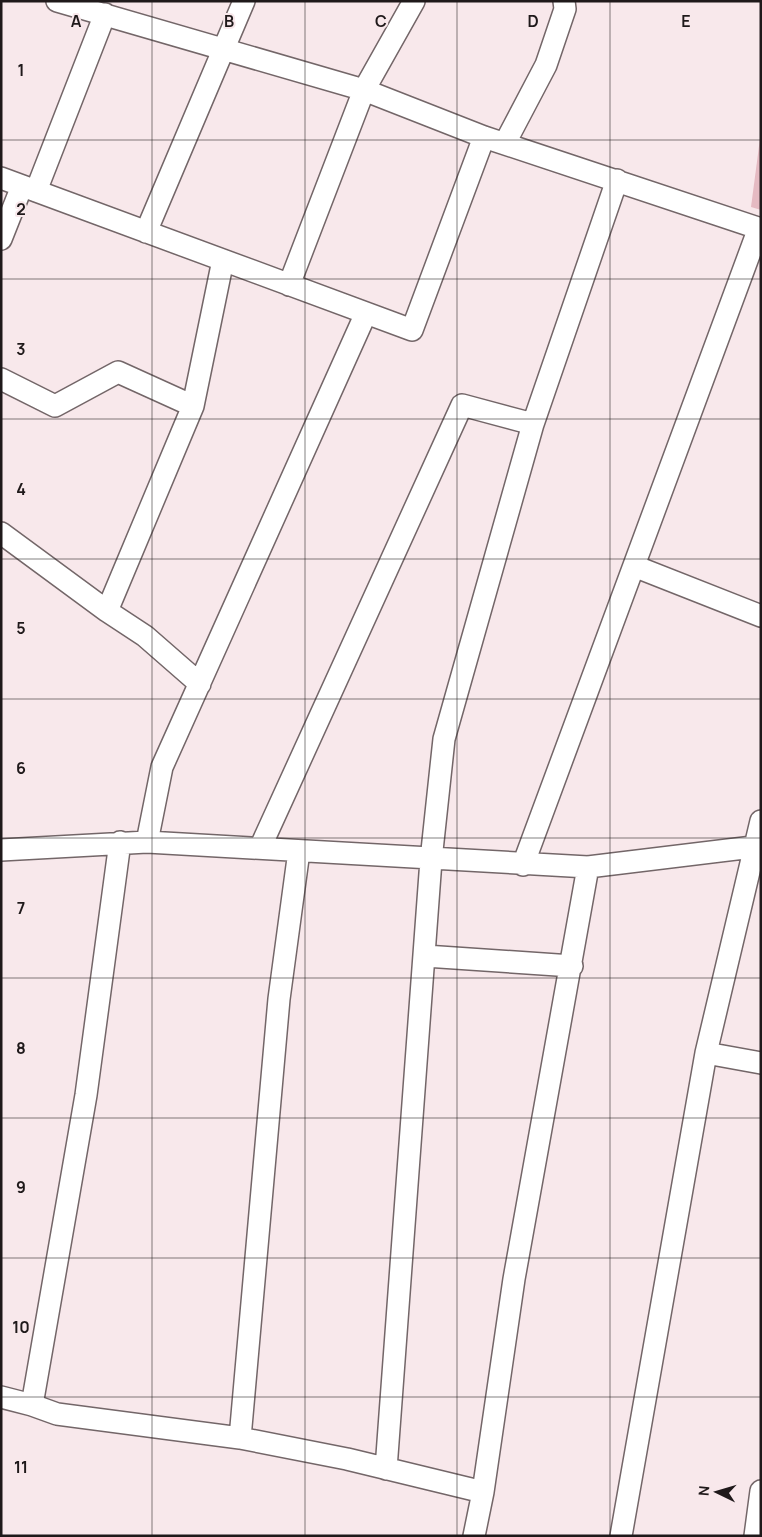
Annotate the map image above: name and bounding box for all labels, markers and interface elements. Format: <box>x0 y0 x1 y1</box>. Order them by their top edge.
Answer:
text: A <box>71 10 82 32</box>
text: B <box>224 10 234 32</box>
text: C <box>375 10 387 32</box>
text: D <box>527 10 539 32</box>
text: E <box>681 10 691 32</box>
text: 1 <box>17 59 25 81</box>
text: 2 <box>16 198 26 220</box>
text: 3 <box>16 338 26 360</box>
text: 4 <box>16 478 26 500</box>
text: 5 <box>16 617 26 639</box>
text: 6 <box>16 757 26 779</box>
text: 7 <box>17 897 25 919</box>
text: 8 <box>16 1037 26 1059</box>
text: 9 <box>16 1176 26 1198</box>
text: 10 <box>12 1316 30 1338</box>
text: 11 <box>14 1456 28 1478</box>
north arrow <box>692 1467 742 1517</box>
text: N <box>694 1485 713 1497</box>

